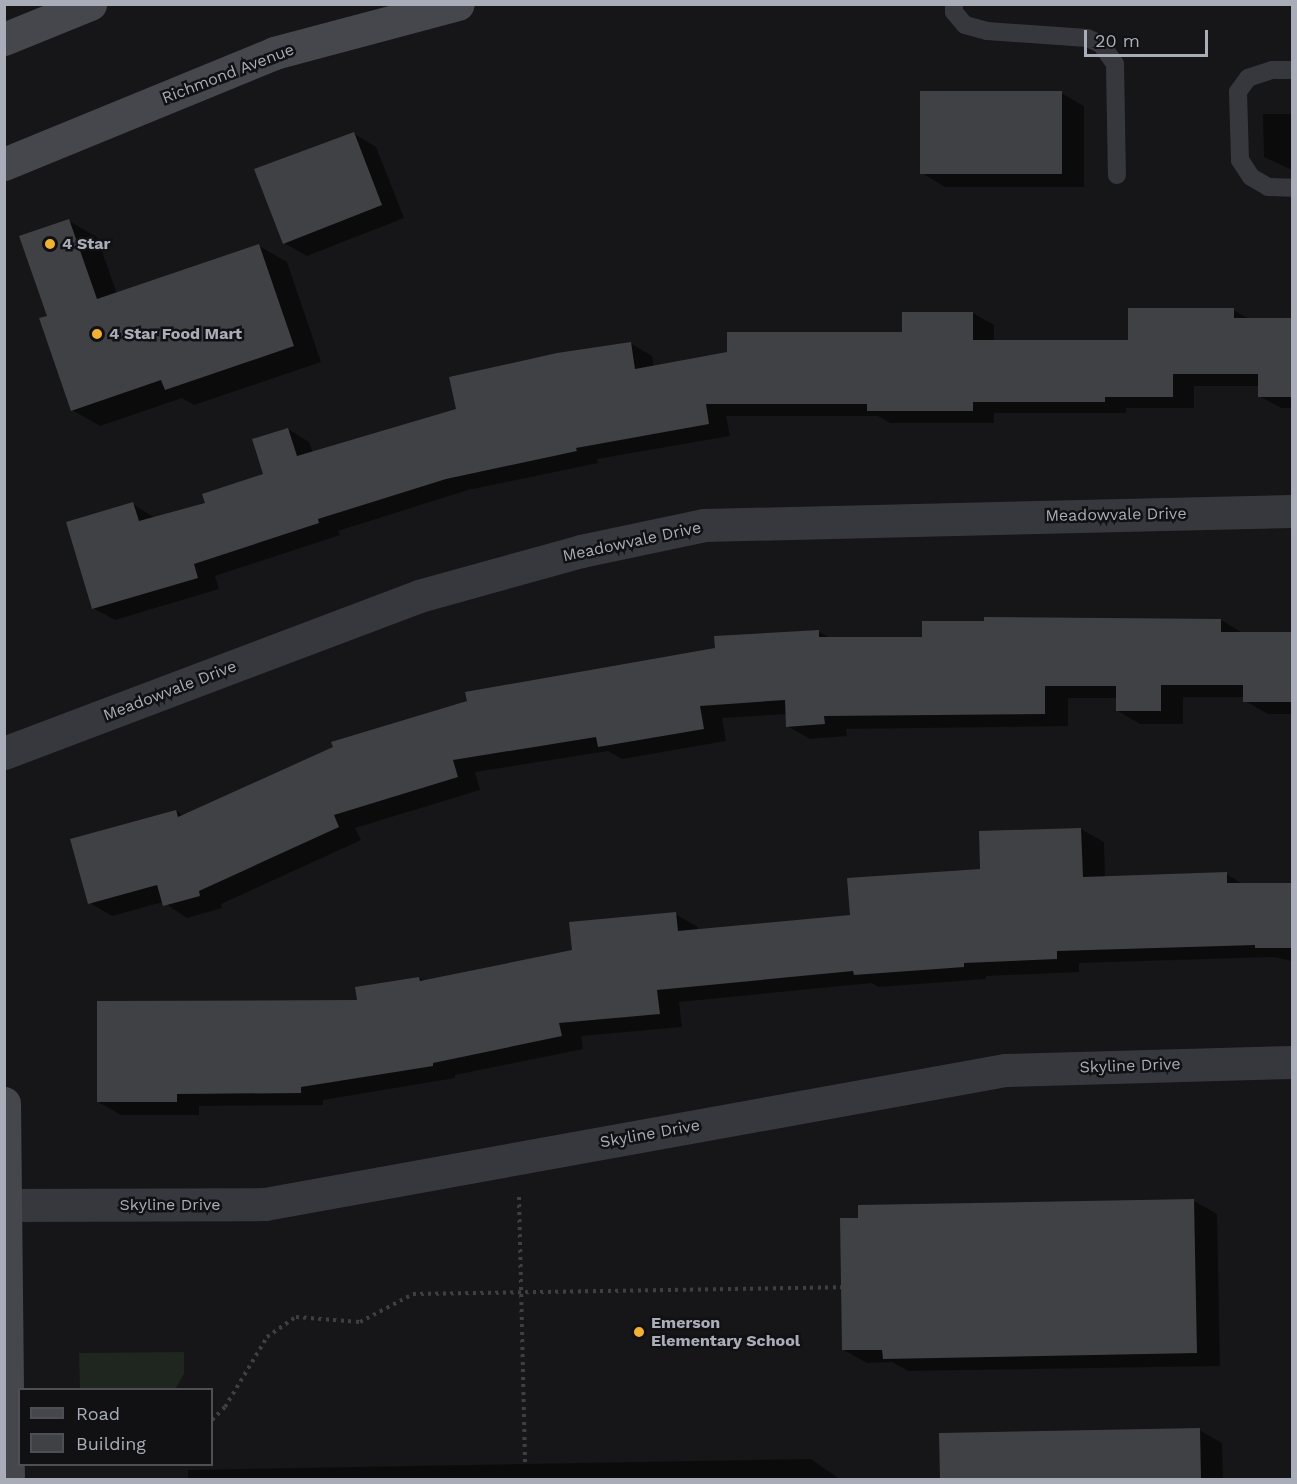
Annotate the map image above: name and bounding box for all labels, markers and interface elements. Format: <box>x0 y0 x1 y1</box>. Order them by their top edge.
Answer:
scale bar <box>1087 18 1212 56</box>
text: 20 m <box>1095 30 1140 51</box>
street label: Richmond Avenue <box>159 40 297 108</box>
place label: 4 Star <box>62 234 111 254</box>
marker: 4 Star <box>43 237 57 251</box>
place label: 4 Star Food Mart <box>109 324 242 344</box>
marker: 4 Star Food Mart <box>90 327 104 341</box>
street label: Meadowvale Drive <box>1045 504 1187 526</box>
street label: Meadowvale Drive <box>561 518 703 566</box>
street label: Meadowvale Drive <box>101 657 239 725</box>
street label: Skyline Drive <box>1079 1055 1181 1077</box>
street label: Skyline Drive <box>599 1116 701 1152</box>
street label: Skyline Drive <box>119 1195 221 1215</box>
place label: Emerson Elementary School <box>651 1313 800 1351</box>
marker: Emerson Elementary School <box>632 1325 646 1339</box>
legend <box>18 1388 213 1466</box>
text: Road <box>76 1403 120 1424</box>
text: Building <box>76 1433 146 1454</box>

